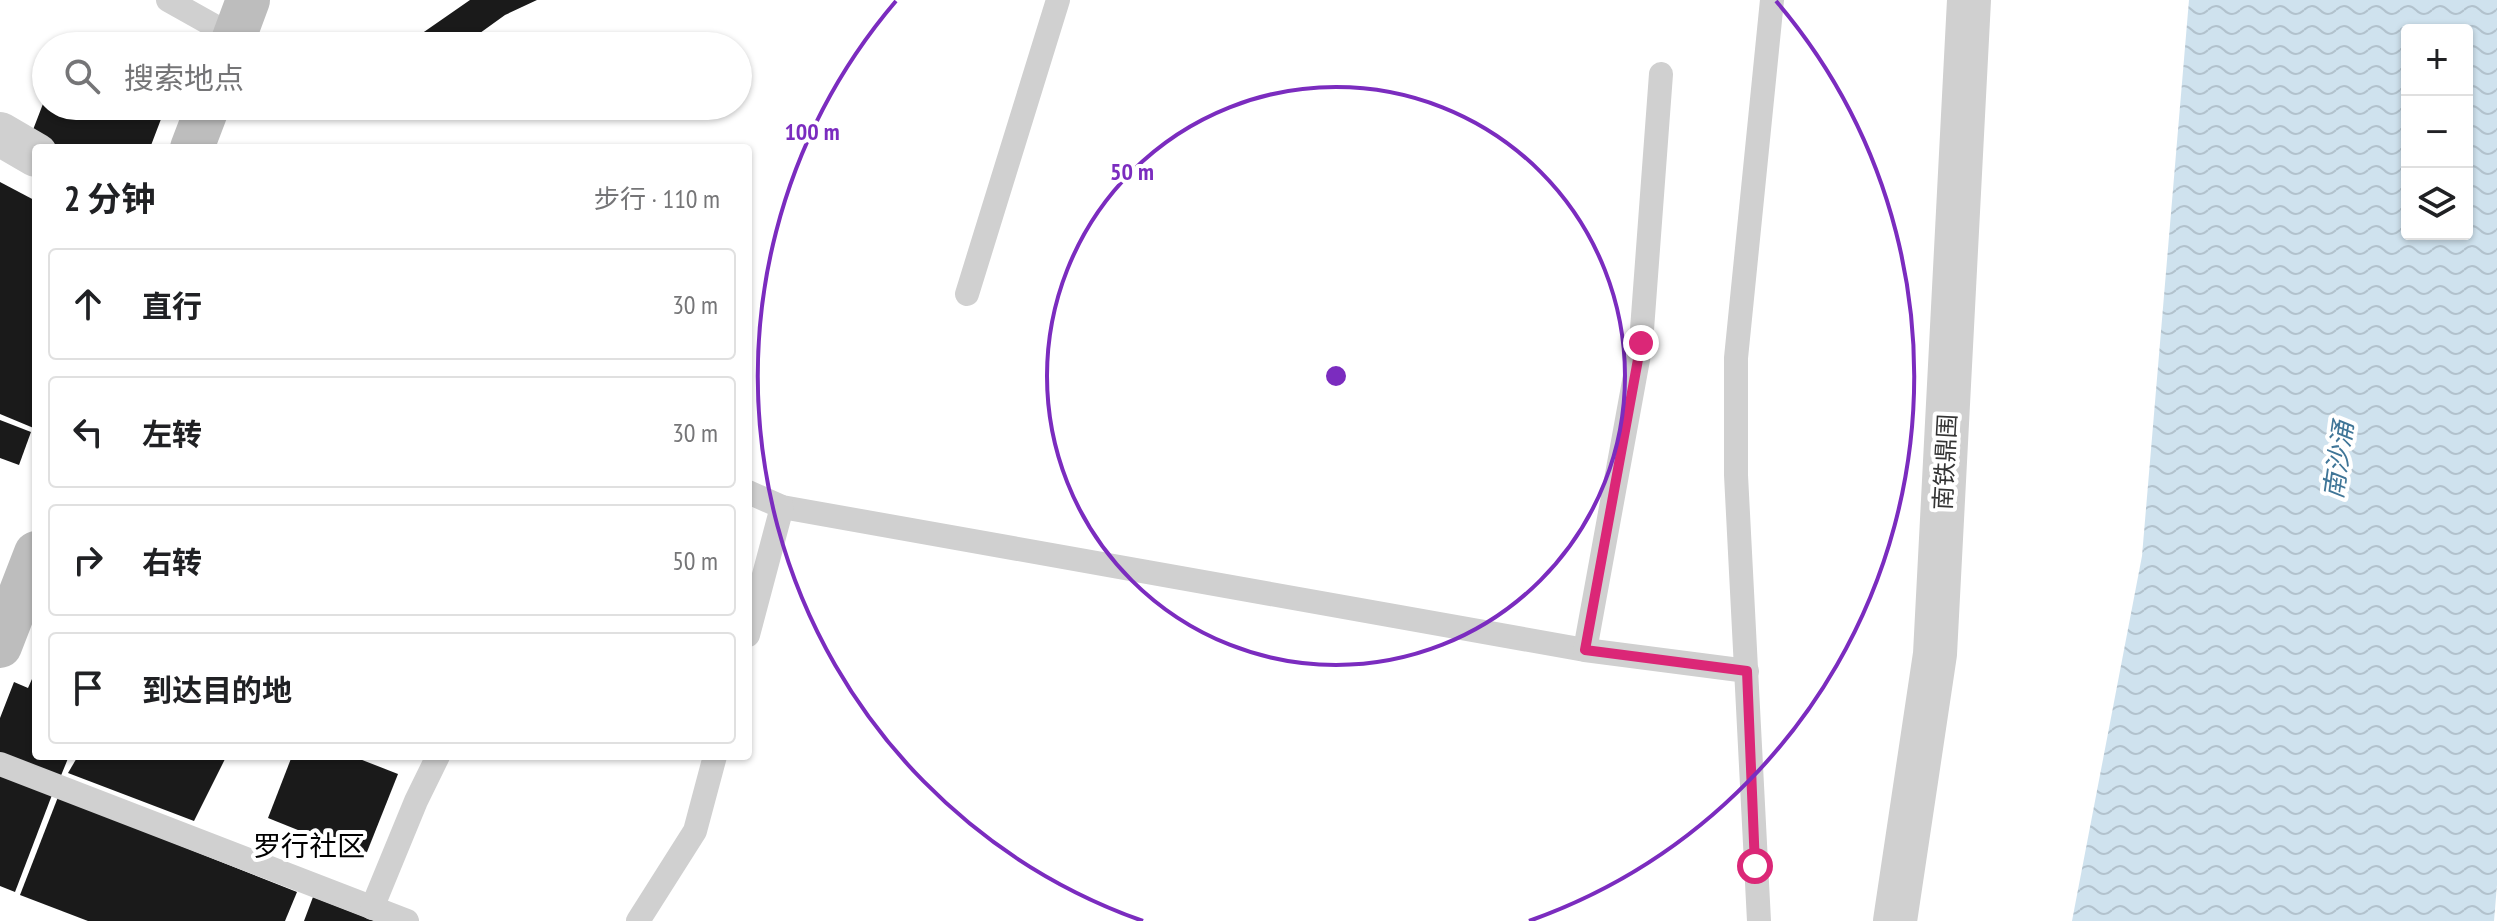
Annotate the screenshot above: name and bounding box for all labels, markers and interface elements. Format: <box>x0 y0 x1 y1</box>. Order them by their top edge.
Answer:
map controls <box>2401 24 2473 240</box>
button: + <box>2401 24 2473 96</box>
search box <box>32 32 752 120</box>
icon: search <box>60 54 104 98</box>
text: 搜索地点 <box>124 58 244 97</box>
button: − <box>2401 96 2473 168</box>
text: 100 m <box>784 116 840 147</box>
text: 50 m <box>1110 156 1154 187</box>
button: layers <box>2401 168 2473 240</box>
text: 2 分钟 <box>64 176 155 220</box>
text: 步行 · 110 m <box>594 182 720 215</box>
icon: ahead <box>66 282 110 326</box>
text: 直行 <box>142 286 202 325</box>
text: 30 m <box>672 288 718 321</box>
route end <box>1623 325 1659 361</box>
centre of rings <box>1322 362 1350 390</box>
icon: left <box>66 410 110 454</box>
street label: 南铁鼎围 <box>1927 413 1963 511</box>
text: 左转 <box>142 414 202 453</box>
text: 30 m <box>672 416 718 449</box>
water label: 南沙涌 <box>2316 416 2360 501</box>
icon: right <box>66 538 110 582</box>
text: 右转 <box>142 542 202 581</box>
text: 50 m <box>672 544 718 577</box>
icon: arrive <box>66 666 110 710</box>
text: 到达目的地 <box>142 670 292 709</box>
district label: 罗行社区 <box>253 827 365 864</box>
route start <box>1737 848 1773 884</box>

